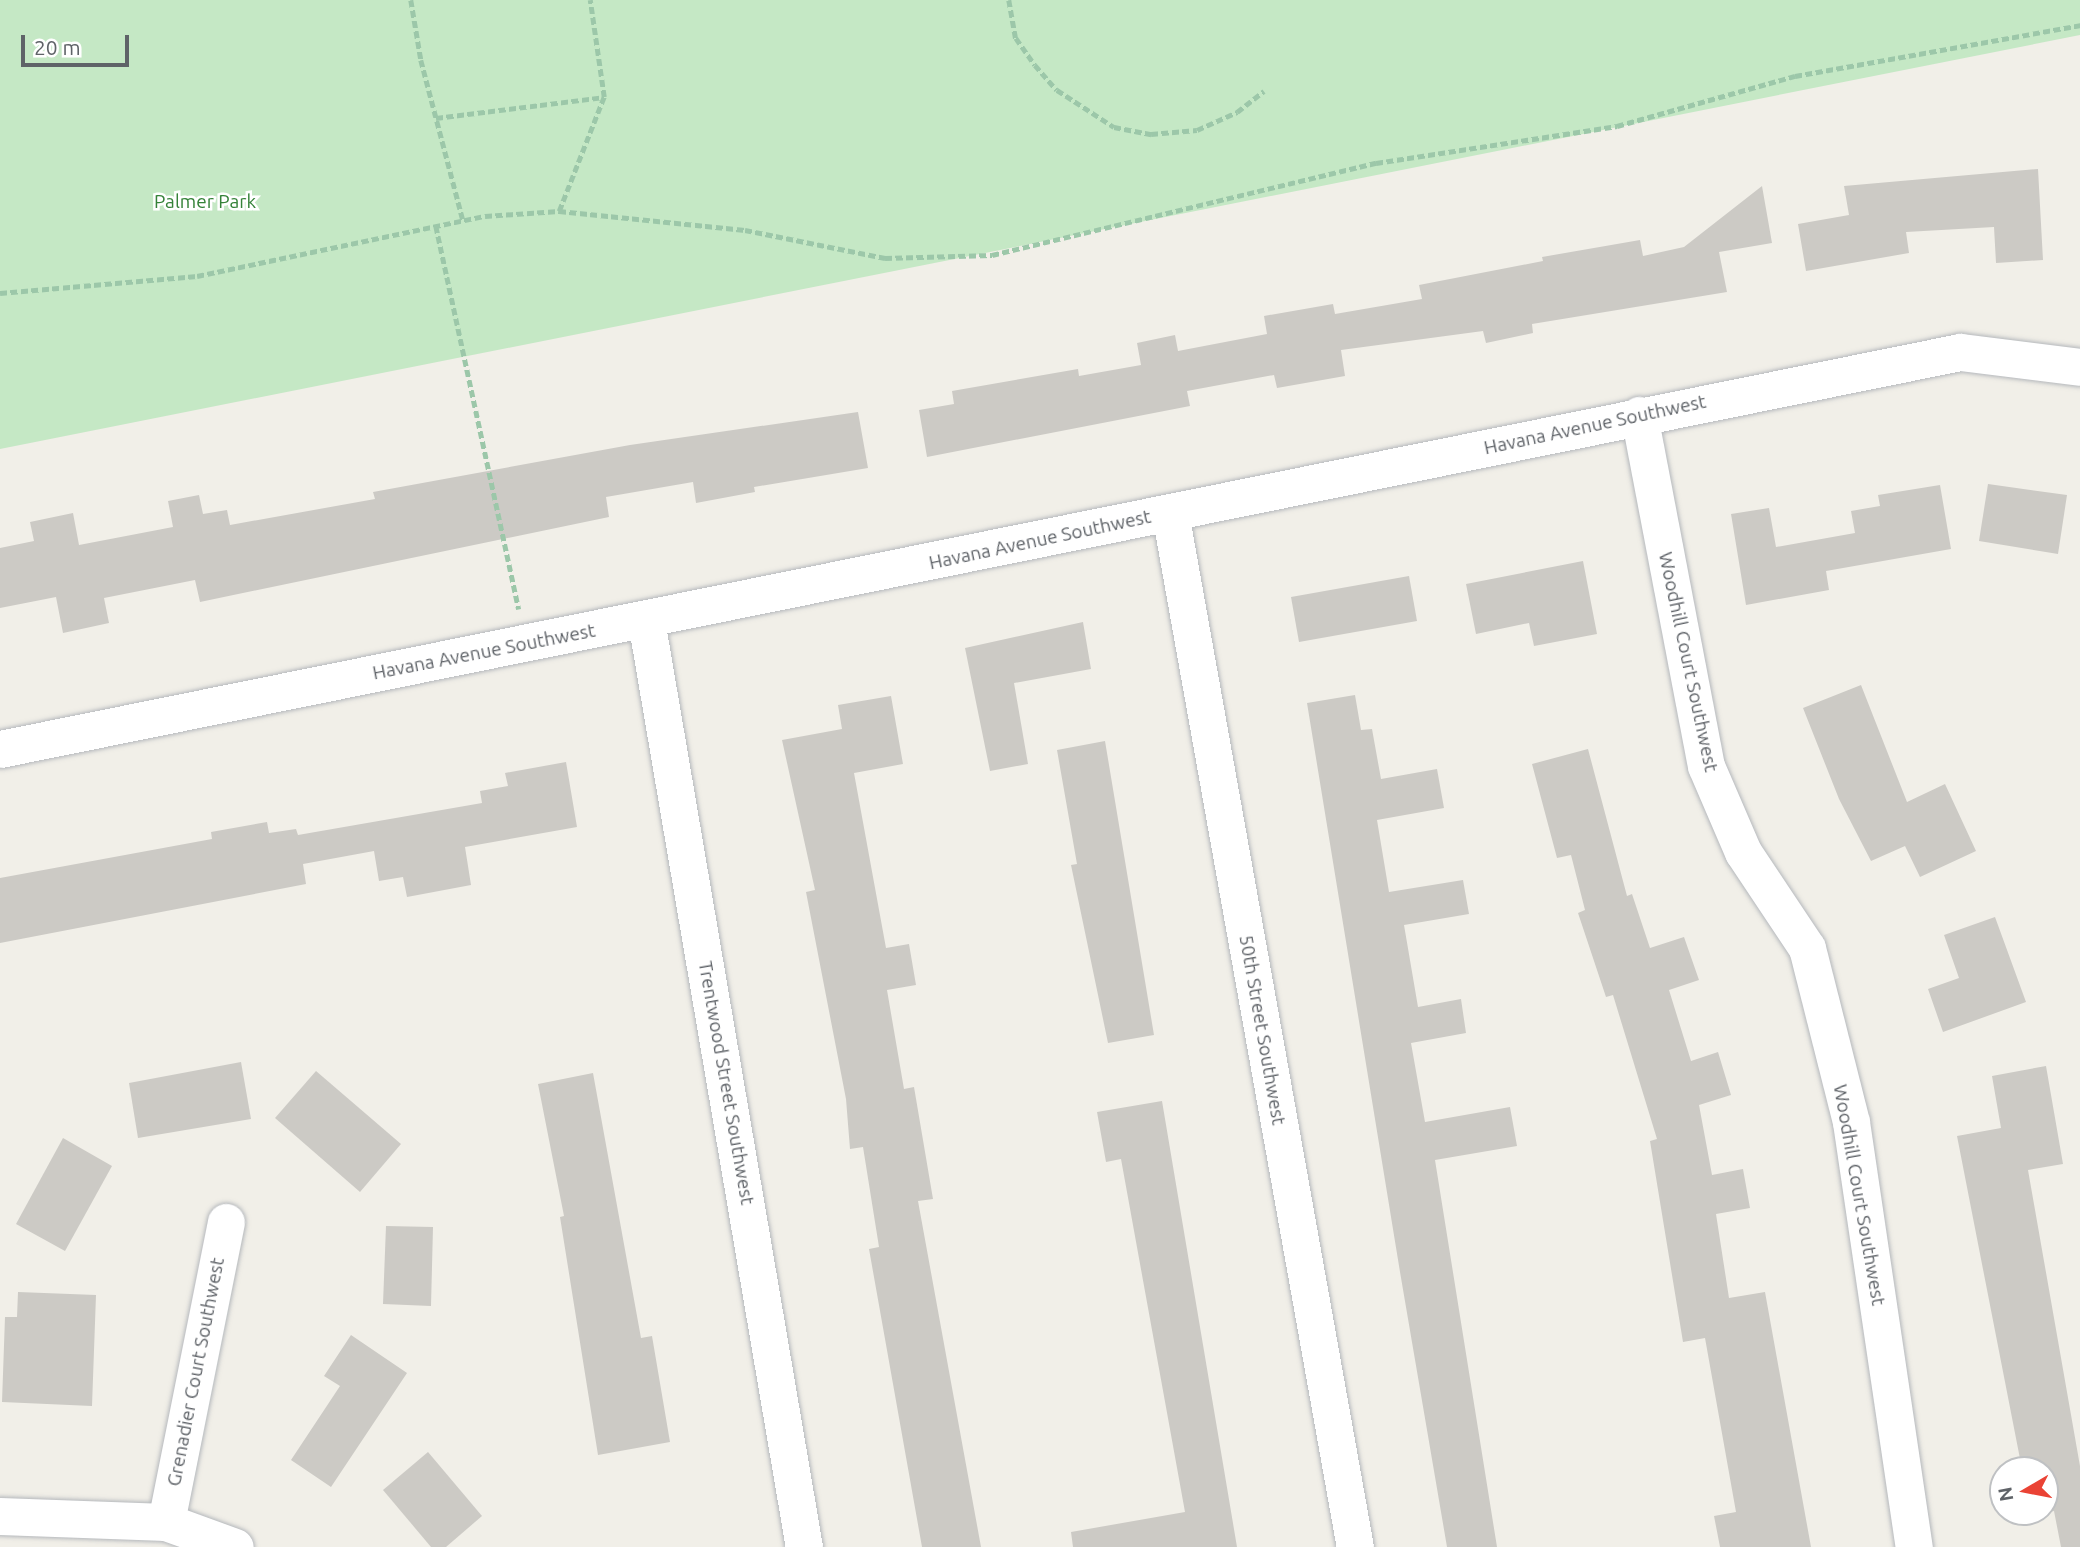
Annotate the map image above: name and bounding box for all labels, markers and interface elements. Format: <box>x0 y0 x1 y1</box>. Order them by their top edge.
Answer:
scale bar <box>24 21 133 65</box>
text: 20 m <box>34 35 81 59</box>
park label: Palmer Park <box>154 191 256 213</box>
street label: Havana Avenue Southwest <box>1482 390 1708 460</box>
street label: Havana Avenue Southwest <box>927 505 1153 575</box>
street label: Woodhill Court Southwest <box>1654 550 1722 774</box>
street label: Havana Avenue Southwest <box>371 619 597 685</box>
street label: 50th Street Southwest <box>1234 933 1290 1127</box>
street label: Trentwood Street Southwest <box>693 959 759 1207</box>
street label: Woodhill Court Southwest <box>1828 1083 1890 1307</box>
street label: Grenadier Court Southwest <box>163 1256 229 1488</box>
north arrow <box>1989 1456 2059 1526</box>
text: N <box>1993 1485 2017 1503</box>

